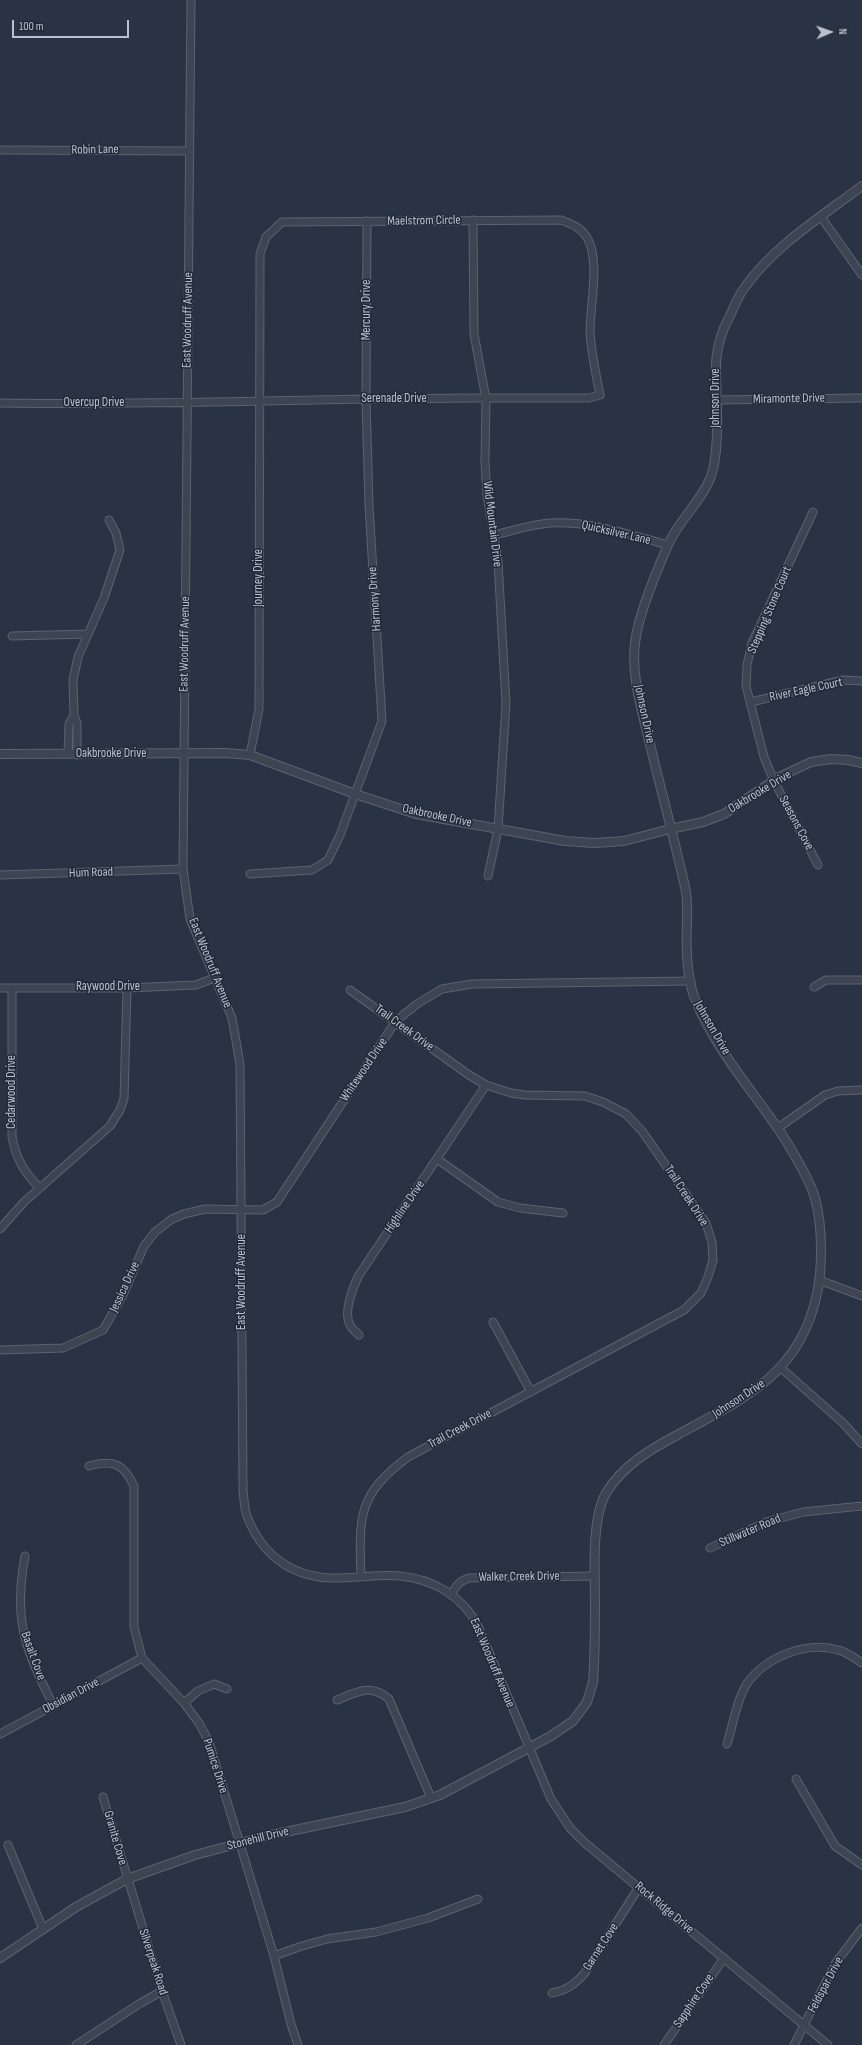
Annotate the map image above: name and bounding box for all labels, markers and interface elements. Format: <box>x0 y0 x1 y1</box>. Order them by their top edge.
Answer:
scale bar <box>14 12 131 38</box>
north arrow <box>810 12 850 52</box>
text: 100 m <box>19 19 44 34</box>
text: N <box>836 28 849 35</box>
street label: Robin Lane <box>71 142 119 158</box>
street label: Maelstrom Circle <box>387 213 461 229</box>
street label: East Woodruff Avenue <box>179 272 197 368</box>
street label: Mercury Drive <box>359 280 375 340</box>
street label: Johnson Drive <box>708 368 724 428</box>
street label: Serenade Drive <box>361 391 427 407</box>
street label: Miramonte Drive <box>753 391 825 407</box>
street label: Overcup Drive <box>64 395 124 411</box>
street label: Wild Mountain Drive <box>479 480 505 568</box>
street label: Quicksilver Lane <box>580 517 652 549</box>
street label: Journey Drive <box>251 549 267 607</box>
street label: Stepping Stone Court <box>745 564 795 656</box>
street label: Harmony Drive <box>365 566 385 632</box>
street label: East Woodruff Avenue <box>176 596 194 692</box>
street label: River Eagle Court <box>768 675 844 705</box>
street label: Johnson Drive <box>630 683 658 745</box>
street label: Oakbrooke Drive <box>76 746 146 762</box>
street label: Oakbrooke Drive <box>726 767 794 817</box>
street label: Seasons Cove <box>775 793 817 853</box>
street label: Oakbrooke Drive <box>401 801 473 831</box>
street label: Hum Road <box>69 864 113 882</box>
street label: East Woodruff Avenue <box>185 916 235 1010</box>
street label: Raywood Drive <box>76 979 140 995</box>
street label: Johnson Drive <box>690 998 734 1058</box>
street label: Trail Creek Drive <box>371 1001 437 1055</box>
street label: Whitewood Drive <box>337 1035 391 1105</box>
street label: Cedarwood Drive <box>4 1055 20 1129</box>
street label: Trail Creek Drive <box>660 1163 712 1229</box>
street label: Highline Drive <box>382 1178 428 1236</box>
street label: East Woodruff Avenue <box>234 1234 250 1330</box>
street label: Jessica Drive <box>106 1259 144 1315</box>
street label: Johnson Drive <box>710 1376 768 1422</box>
street label: Trail Creek Drive <box>426 1406 494 1452</box>
street label: Stillwater Road <box>717 1511 783 1551</box>
street label: Walker Creek Drive <box>478 1568 560 1586</box>
street label: East Woodruff Avenue <box>466 1616 518 1710</box>
street label: Basalt Cove <box>17 1630 49 1682</box>
street label: Obsidian Drive <box>40 1675 102 1717</box>
street label: Pumice Drive <box>199 1737 231 1795</box>
street label: Granite Cove <box>100 1809 130 1867</box>
street label: Stonehill Drive <box>225 1824 291 1854</box>
street label: Rock Ridge Drive <box>631 1879 697 1937</box>
street label: Garnet Cove <box>580 1920 622 1974</box>
street label: Silverpeak Road <box>135 1927 171 1997</box>
street label: Feldspar Drive <box>805 1954 847 2016</box>
street label: Sapphire Cove <box>670 1971 718 2031</box>

